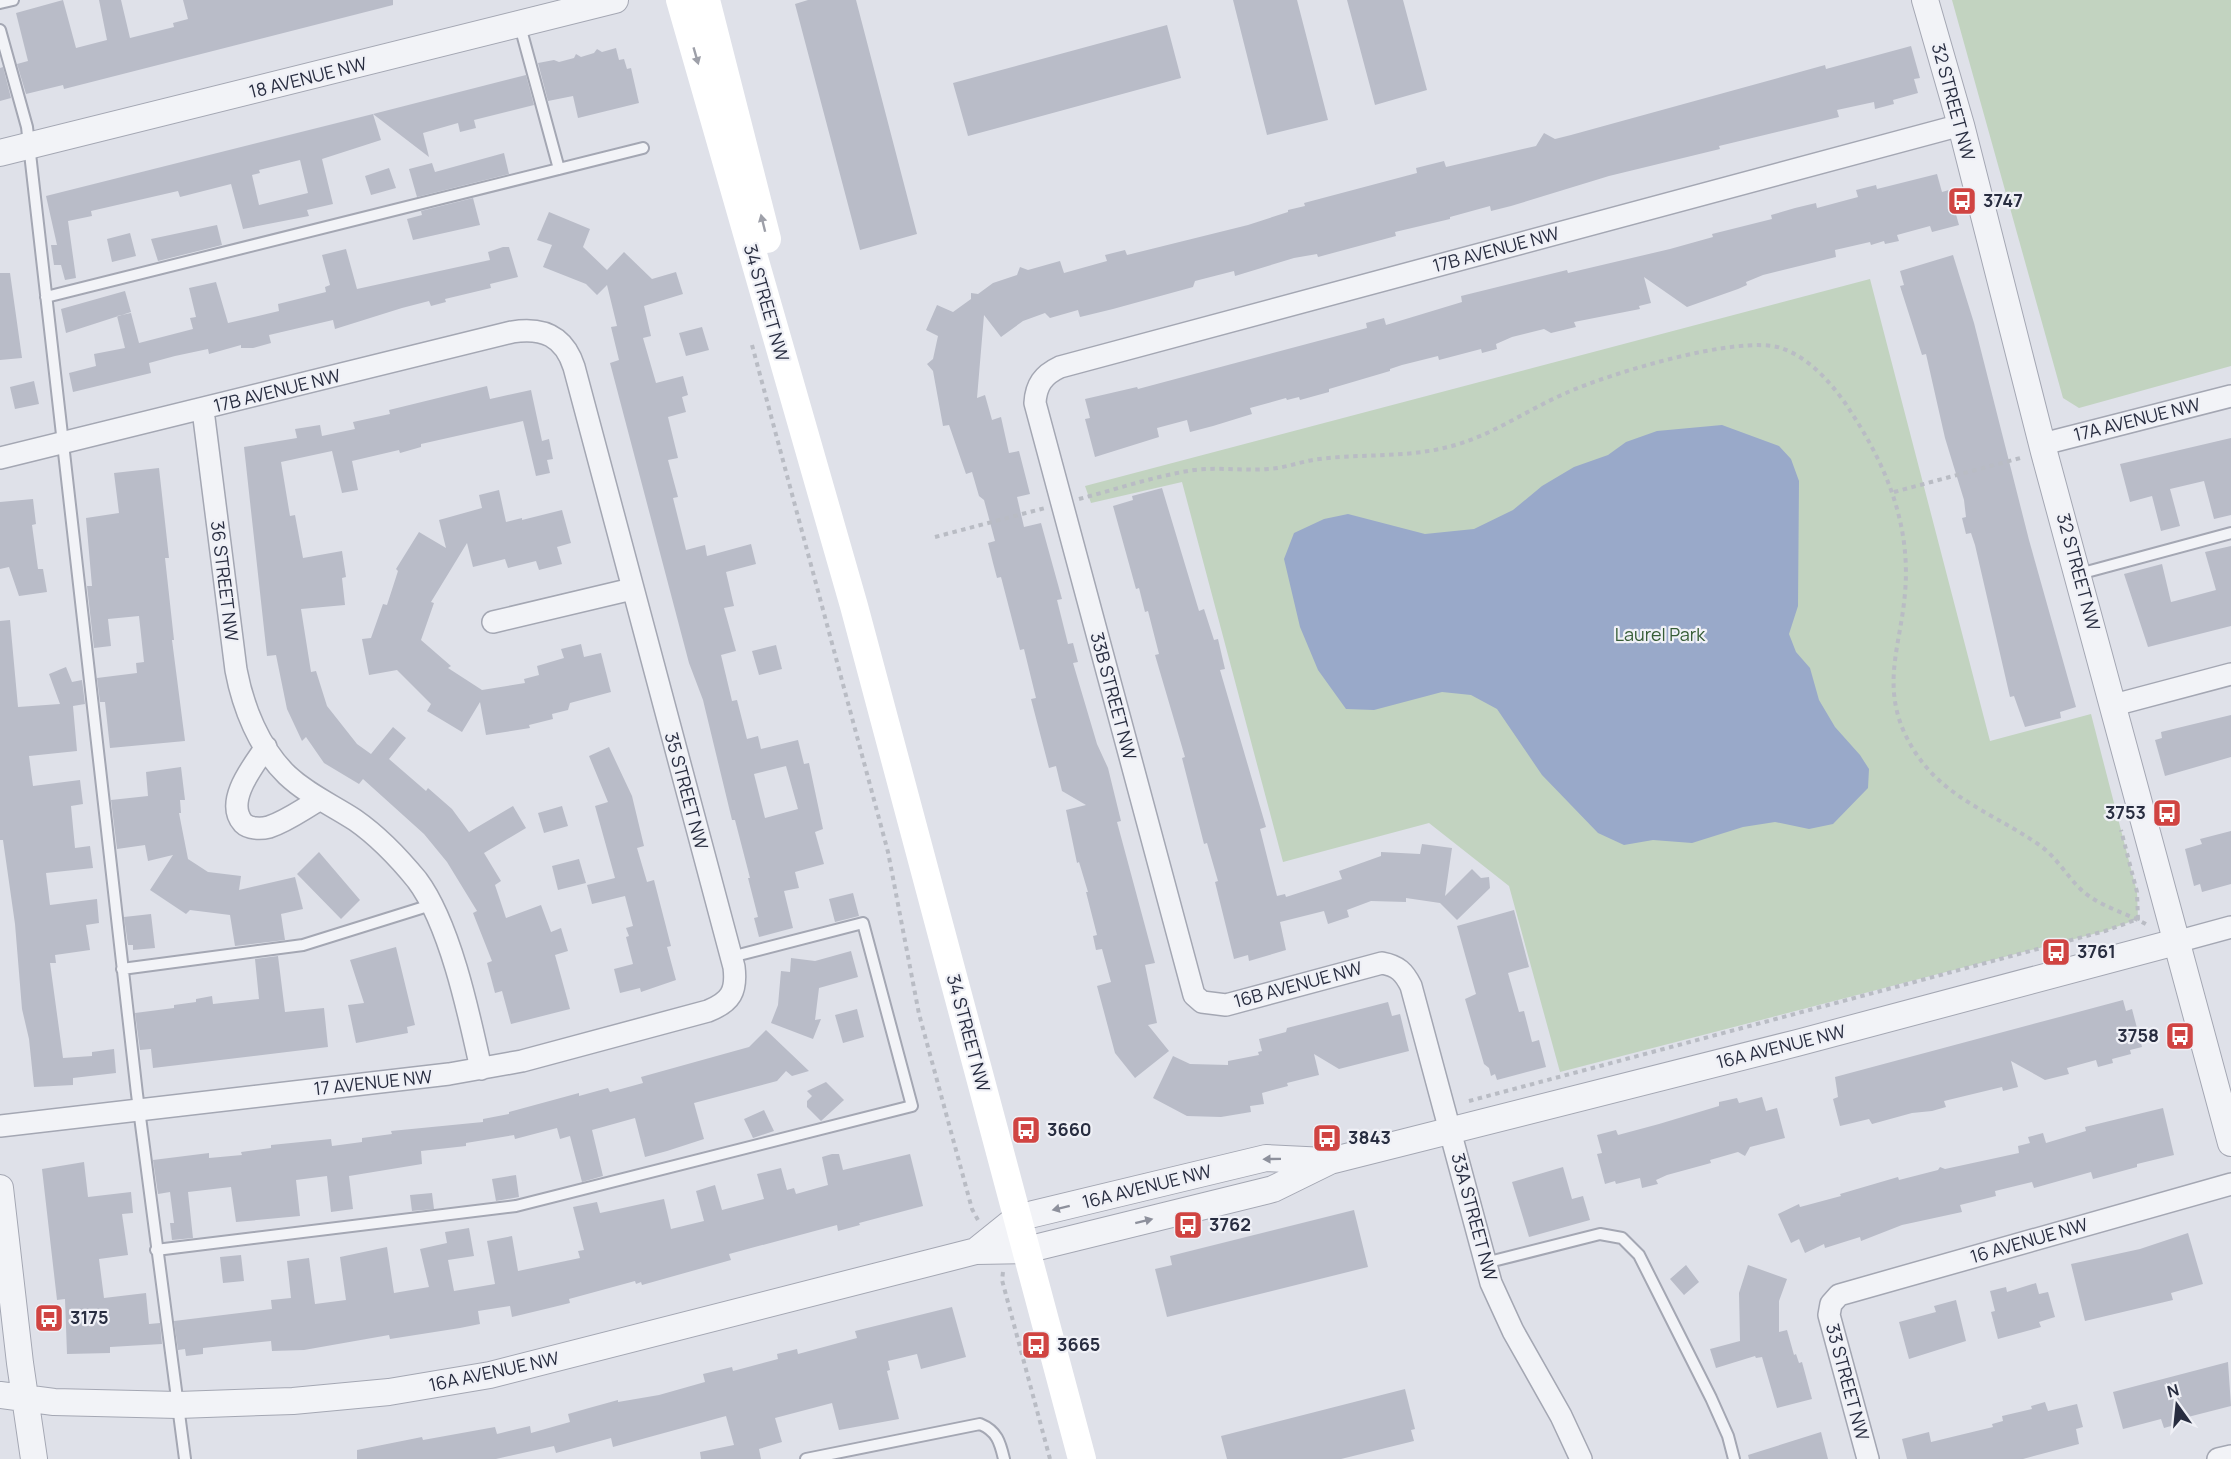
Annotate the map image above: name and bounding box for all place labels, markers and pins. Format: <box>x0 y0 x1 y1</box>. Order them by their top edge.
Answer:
bus stop icon: 3747 <box>1946 185 1978 217</box>
place label: 3747 <box>1983 188 2023 212</box>
bus stop icon: 3753 <box>2151 797 2183 829</box>
place label: 3753 <box>2105 800 2146 824</box>
bus stop icon: 3761 <box>2040 936 2072 968</box>
place label: 3761 <box>2077 939 2116 963</box>
bus stop icon: 3758 <box>2164 1020 2196 1052</box>
place label: 3758 <box>2117 1023 2159 1047</box>
bus stop icon: 3660 <box>1010 1114 1042 1146</box>
place label: 3660 <box>1047 1117 1092 1141</box>
bus stop icon: 3843 <box>1311 1122 1343 1154</box>
place label: 3843 <box>1348 1125 1391 1149</box>
bus stop icon: 3762 <box>1172 1209 1204 1241</box>
place label: 3762 <box>1209 1212 1251 1236</box>
bus stop icon: 3175 <box>33 1302 65 1334</box>
place label: 3175 <box>70 1305 109 1329</box>
bus stop icon: 3665 <box>1020 1329 1052 1361</box>
place label: 3665 <box>1057 1332 1100 1356</box>

